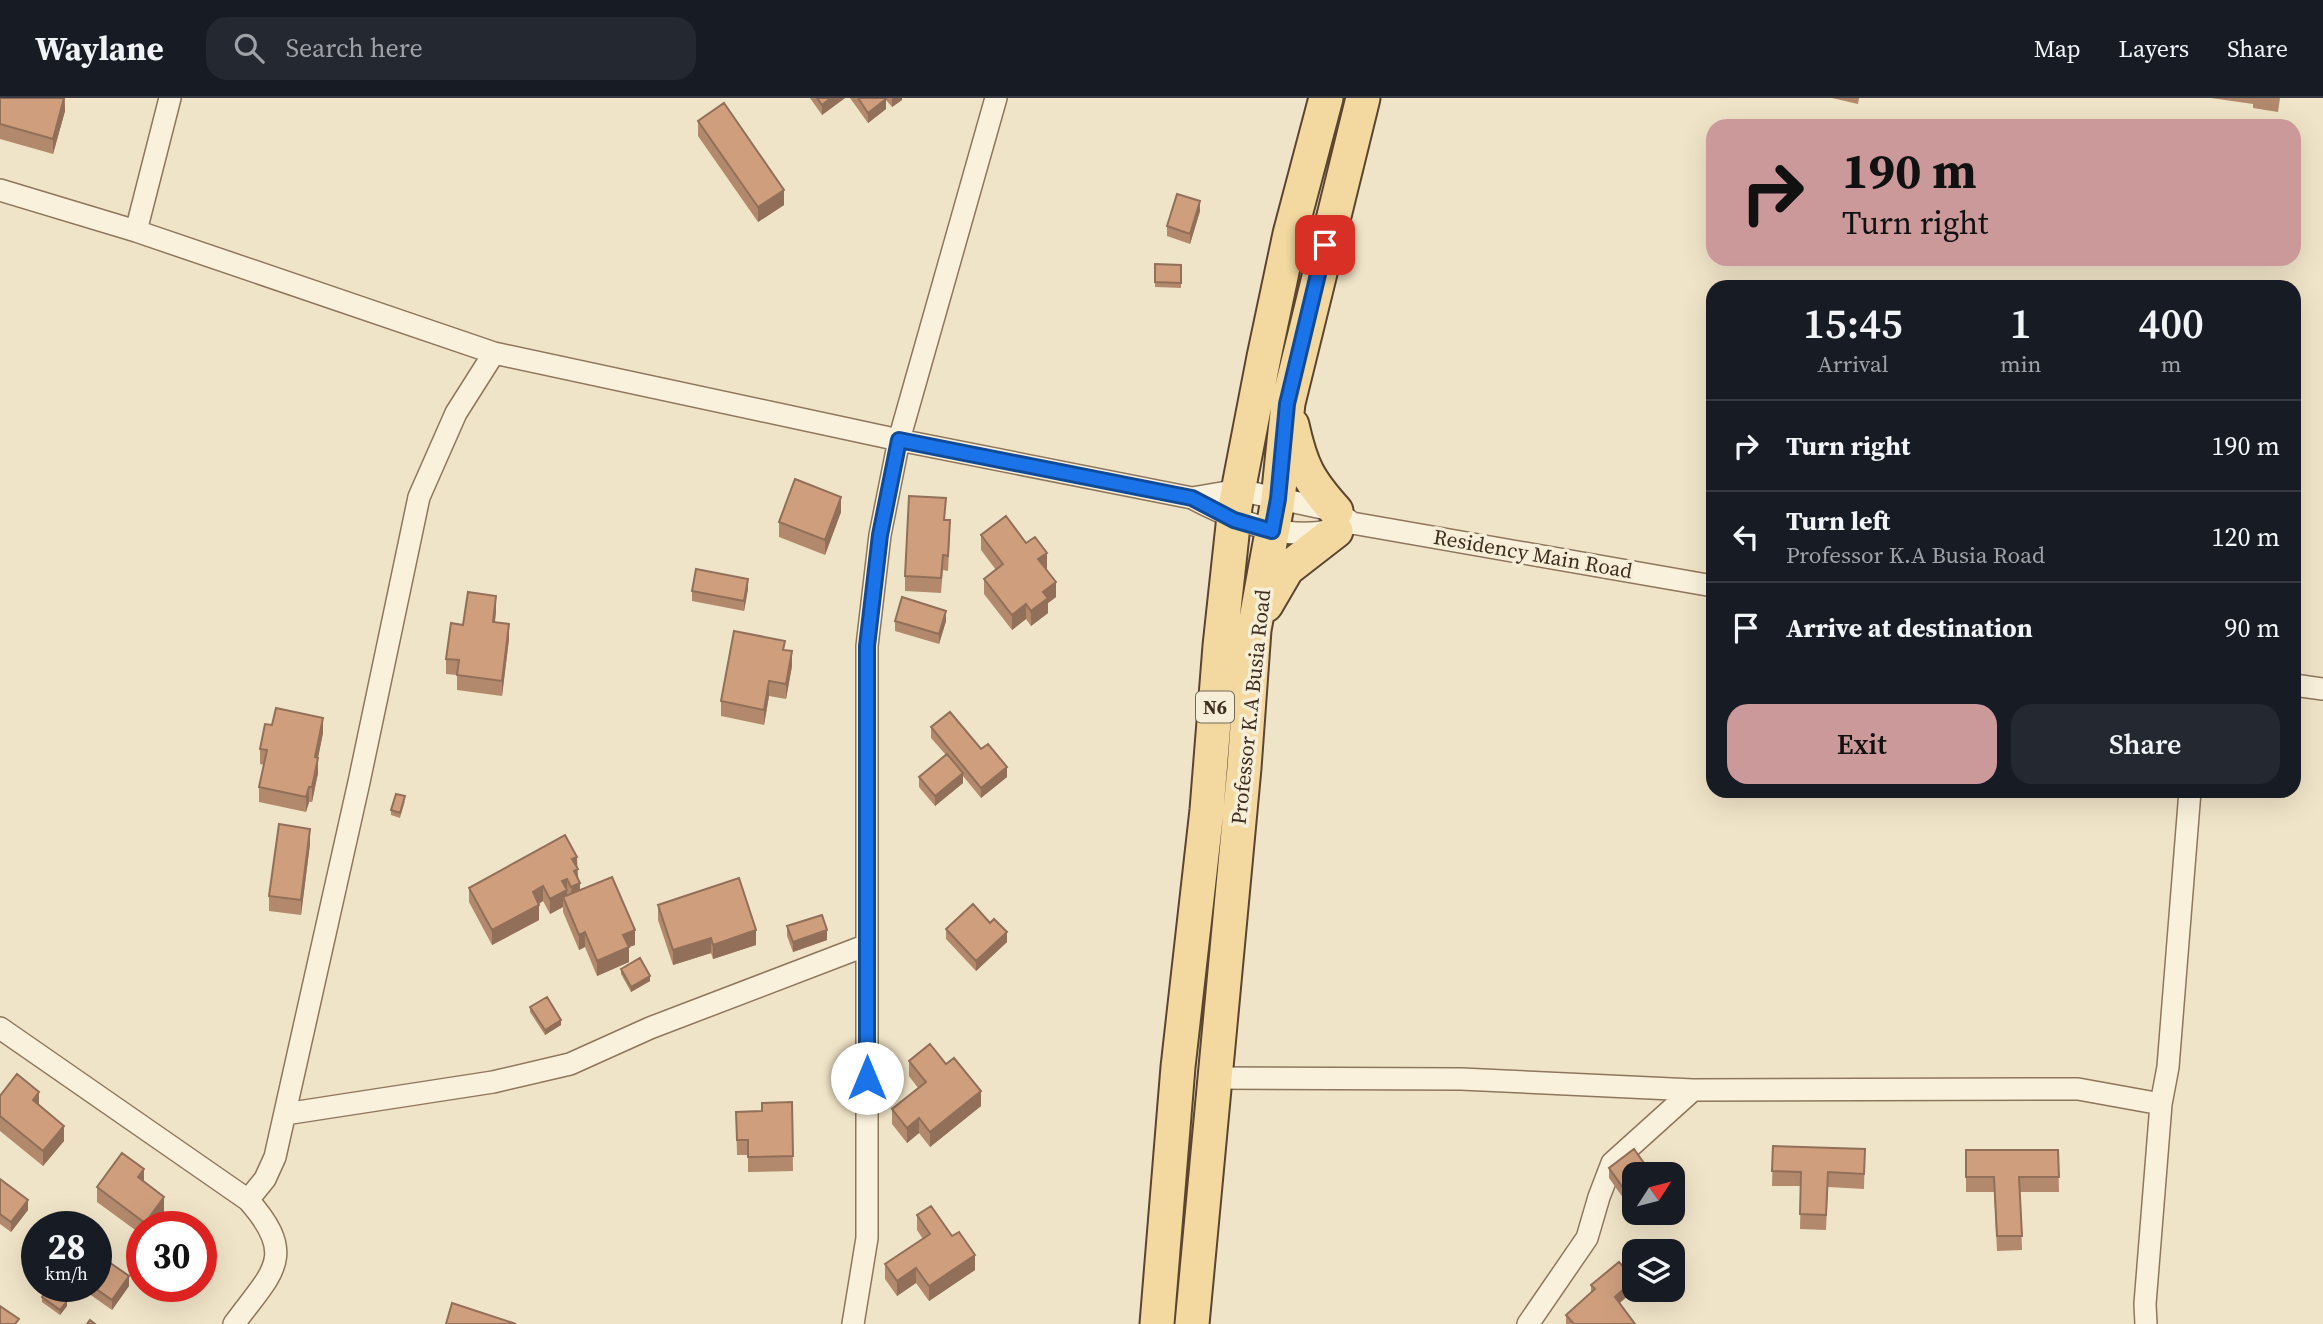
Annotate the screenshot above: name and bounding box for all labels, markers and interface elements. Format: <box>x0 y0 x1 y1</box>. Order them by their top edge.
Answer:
search box <box>206 17 696 80</box>
text: Waylane <box>35 26 164 71</box>
icon: search <box>230 29 268 67</box>
text: Search here <box>286 30 423 66</box>
text: Map <box>2034 32 2081 65</box>
text: Layers <box>2119 32 2189 65</box>
text: Share <box>2227 32 2288 65</box>
text: 190 m <box>1842 137 1977 204</box>
icon: right <box>1727 147 1818 238</box>
text: Turn right <box>1842 201 1988 245</box>
pin <box>1295 215 1355 275</box>
icon: arrive <box>1306 226 1344 264</box>
text: 15:45 <box>1803 294 1903 352</box>
text: 1 <box>2010 294 2032 352</box>
text: 400 <box>2138 294 2204 352</box>
text: Arrival <box>1817 348 1889 380</box>
text: min <box>2000 348 2041 380</box>
text: m <box>2161 348 2182 380</box>
icon: right <box>1727 427 1765 465</box>
text: Turn right <box>1786 428 1910 464</box>
text: 190 m <box>2212 428 2280 464</box>
text: Turn left <box>1786 503 1890 539</box>
icon: left <box>1727 518 1765 556</box>
text: 120 m <box>2212 519 2280 555</box>
street label: Residency Main Road <box>1431 522 1635 585</box>
text: Professor K.A Busia Road <box>1786 539 2045 571</box>
street label: Professor K.A Busia Road <box>1224 588 1277 826</box>
icon: arrive <box>1727 609 1765 647</box>
text: Arrive at destination <box>1786 610 2033 646</box>
text: 90 m <box>2225 610 2280 646</box>
road number: N6 <box>1196 692 1234 722</box>
button: Exit <box>1727 704 1997 784</box>
button: Share <box>2011 704 2280 784</box>
position arrow <box>830 1041 904 1115</box>
north arrow <box>1622 1162 1685 1225</box>
map controls <box>1622 1162 1685 1302</box>
speed limit sign: 30 <box>126 1211 217 1302</box>
text: 28 <box>48 1223 85 1271</box>
button: layers <box>1622 1239 1685 1302</box>
text: km/h <box>45 1261 88 1286</box>

